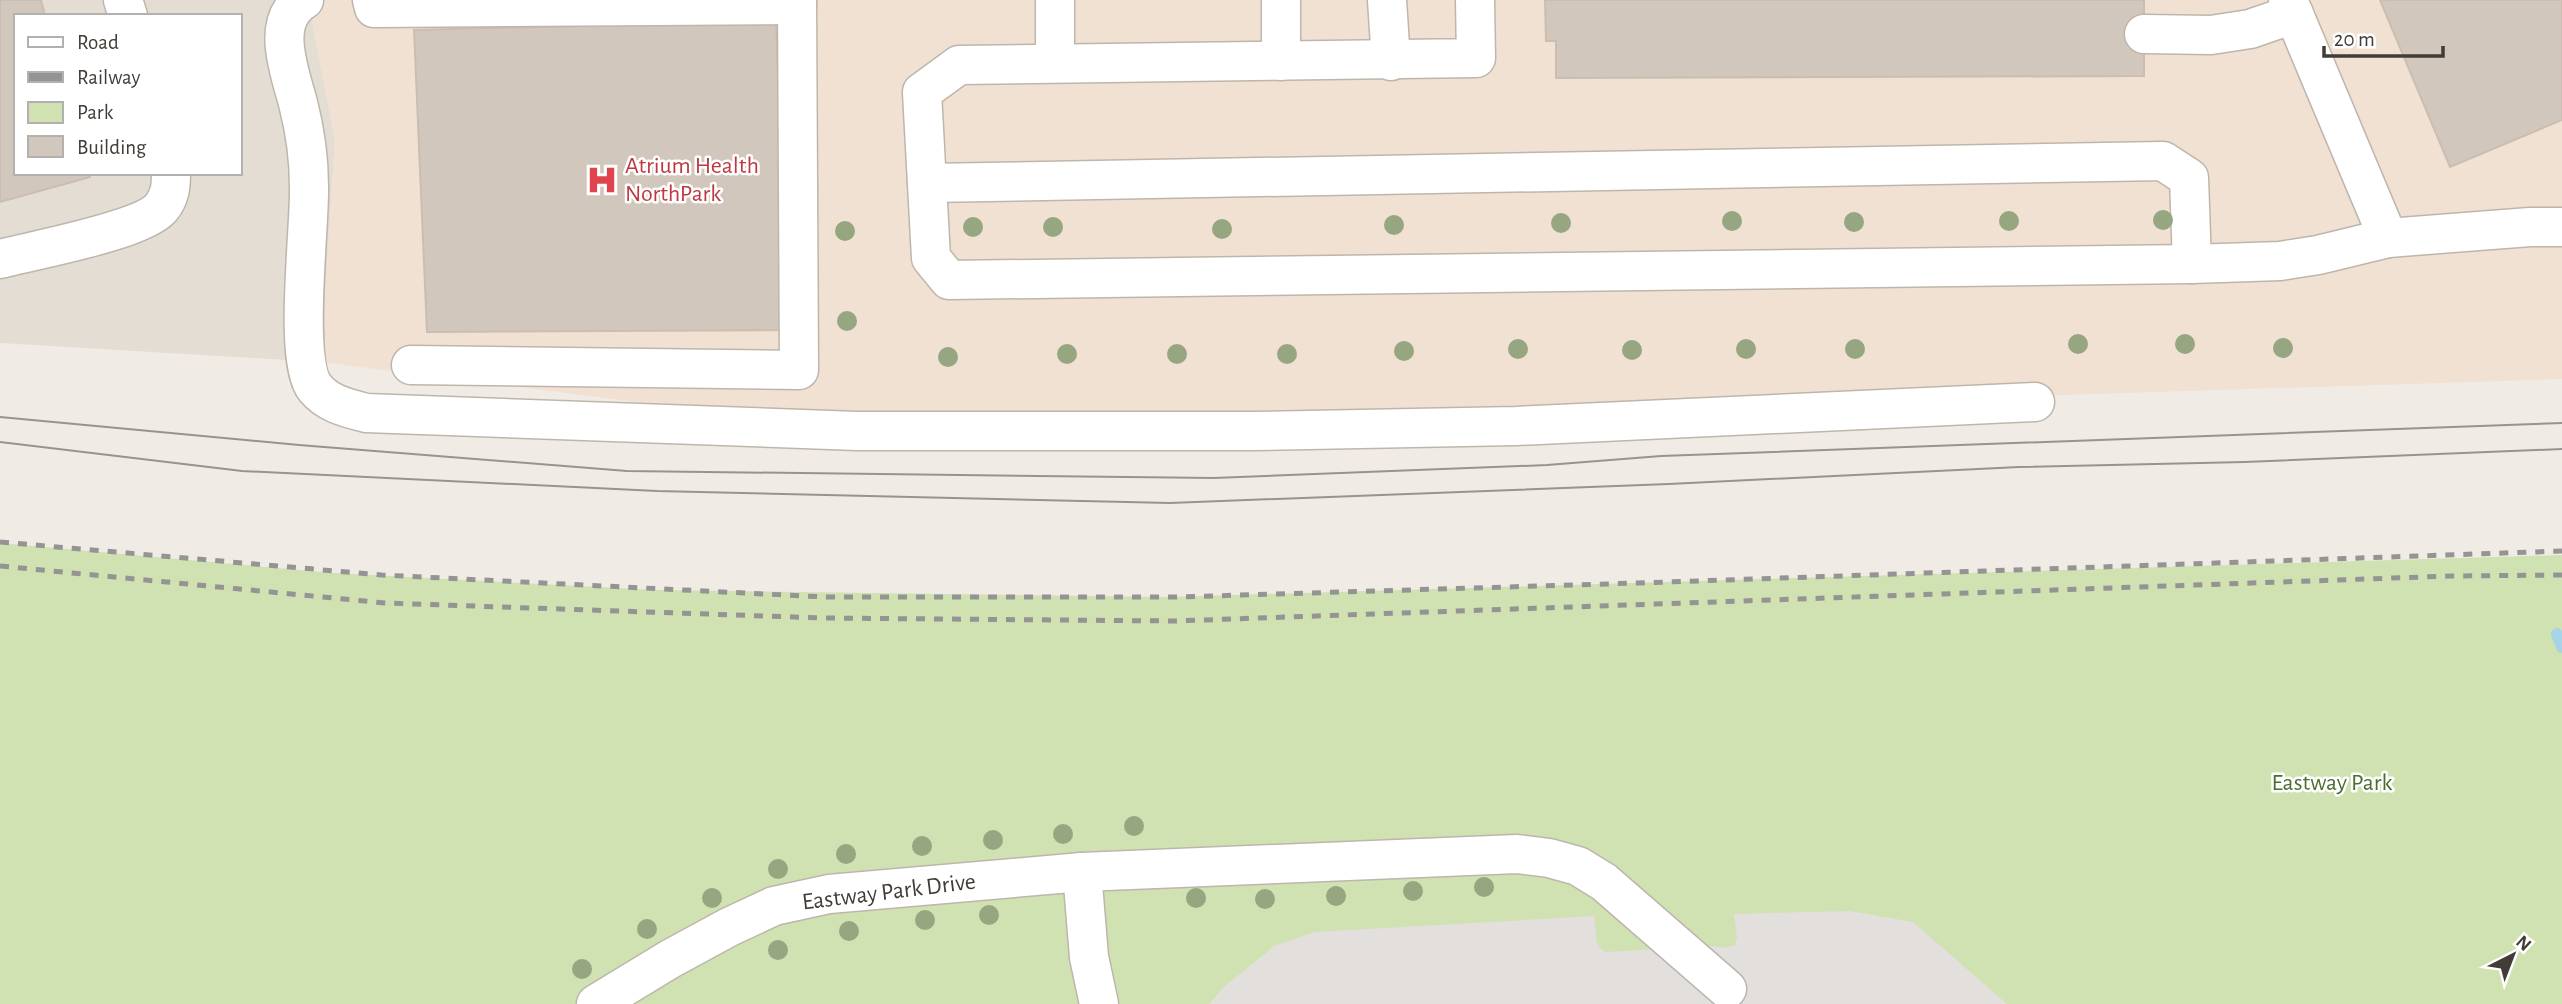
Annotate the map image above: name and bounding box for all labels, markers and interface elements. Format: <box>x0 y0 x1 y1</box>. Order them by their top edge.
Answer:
legend <box>14 14 242 175</box>
scale bar <box>2324 14 2443 58</box>
text: 20 m <box>2334 29 2375 50</box>
text: Road <box>77 32 119 53</box>
text: Railway <box>77 67 140 88</box>
text: Park <box>77 102 114 123</box>
text: Building <box>77 137 147 158</box>
place label: Atrium Health NorthPark <box>625 154 759 206</box>
hospital icon: Atrium Health NorthPark <box>585 163 619 197</box>
park label: Eastway Park <box>2272 771 2393 795</box>
street label: Eastway Park Drive <box>801 869 977 915</box>
north arrow <box>2478 920 2548 990</box>
text: N <box>2512 932 2535 955</box>

